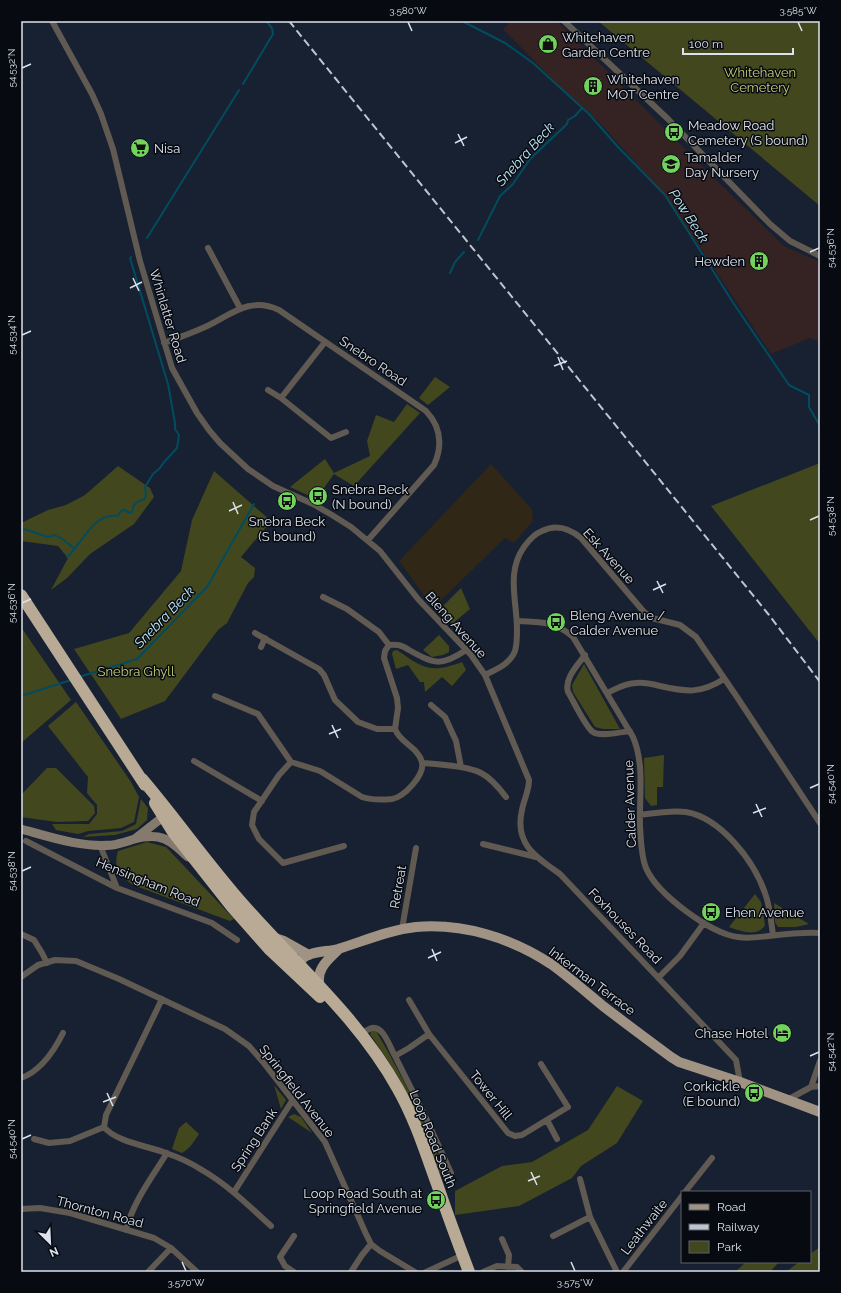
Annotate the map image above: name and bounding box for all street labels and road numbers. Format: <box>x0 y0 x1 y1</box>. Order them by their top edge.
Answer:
street label: Whinlatter Road <box>147 267 189 365</box>
street label: Snebro Road <box>337 333 409 389</box>
street label: Esk Avenue <box>580 525 638 587</box>
street label: Bleng Avenue <box>422 589 490 661</box>
street label: Calder Avenue <box>621 759 639 848</box>
street label: Hensingham Road <box>94 854 202 910</box>
street label: Retreat <box>387 864 409 910</box>
street label: Foxhouses Road <box>585 885 665 967</box>
street label: Inkerman Terrace <box>546 944 638 1019</box>
street label: Springfield Avenue <box>256 1042 338 1141</box>
street label: Tower Hill <box>467 1067 516 1123</box>
street label: Loop Road South <box>407 1088 459 1190</box>
street label: Spring Bank <box>228 1105 280 1174</box>
street label: Thornton Road <box>55 1193 145 1231</box>
street label: Leathwaite <box>618 1196 670 1258</box>

